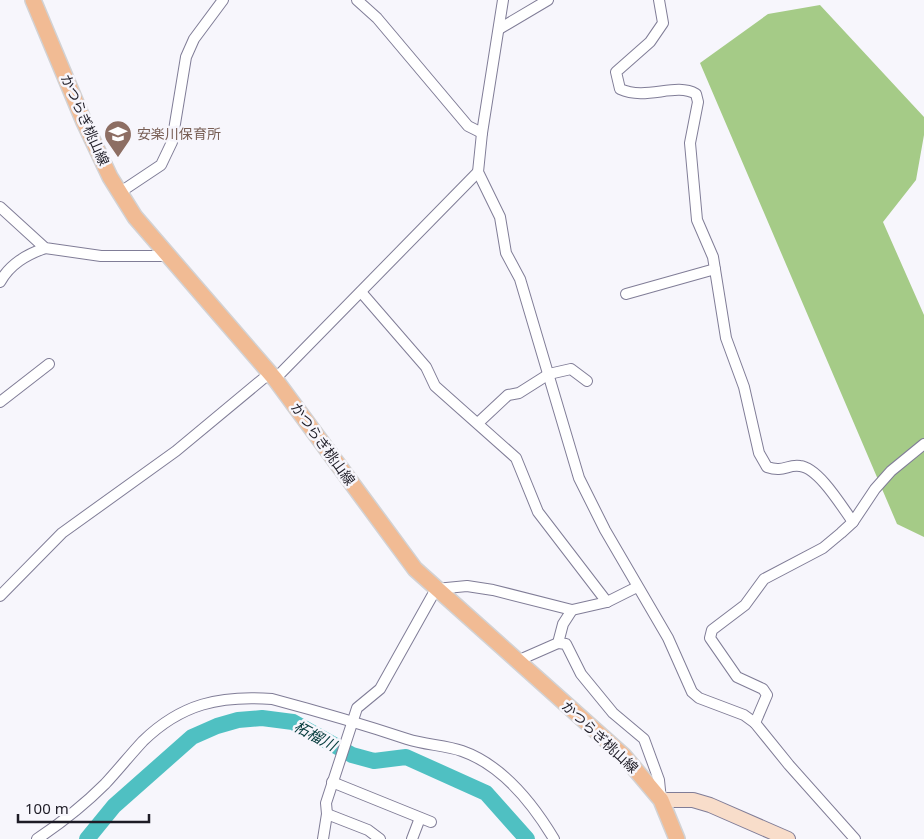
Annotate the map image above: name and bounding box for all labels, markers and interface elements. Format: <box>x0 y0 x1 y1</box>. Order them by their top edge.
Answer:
street label: かつらぎ桃山線 <box>57 71 114 168</box>
school or university icon: 安楽川保育所 <box>103 119 133 158</box>
place label: 安楽川保育所 <box>137 124 221 143</box>
street label: かつらぎ桃山線 <box>287 398 360 489</box>
street label: かつらぎ桃山線 <box>558 696 643 777</box>
water label: 柘榴川 <box>291 716 342 755</box>
scale bar <box>18 792 149 824</box>
text: 100 m <box>25 798 69 818</box>

